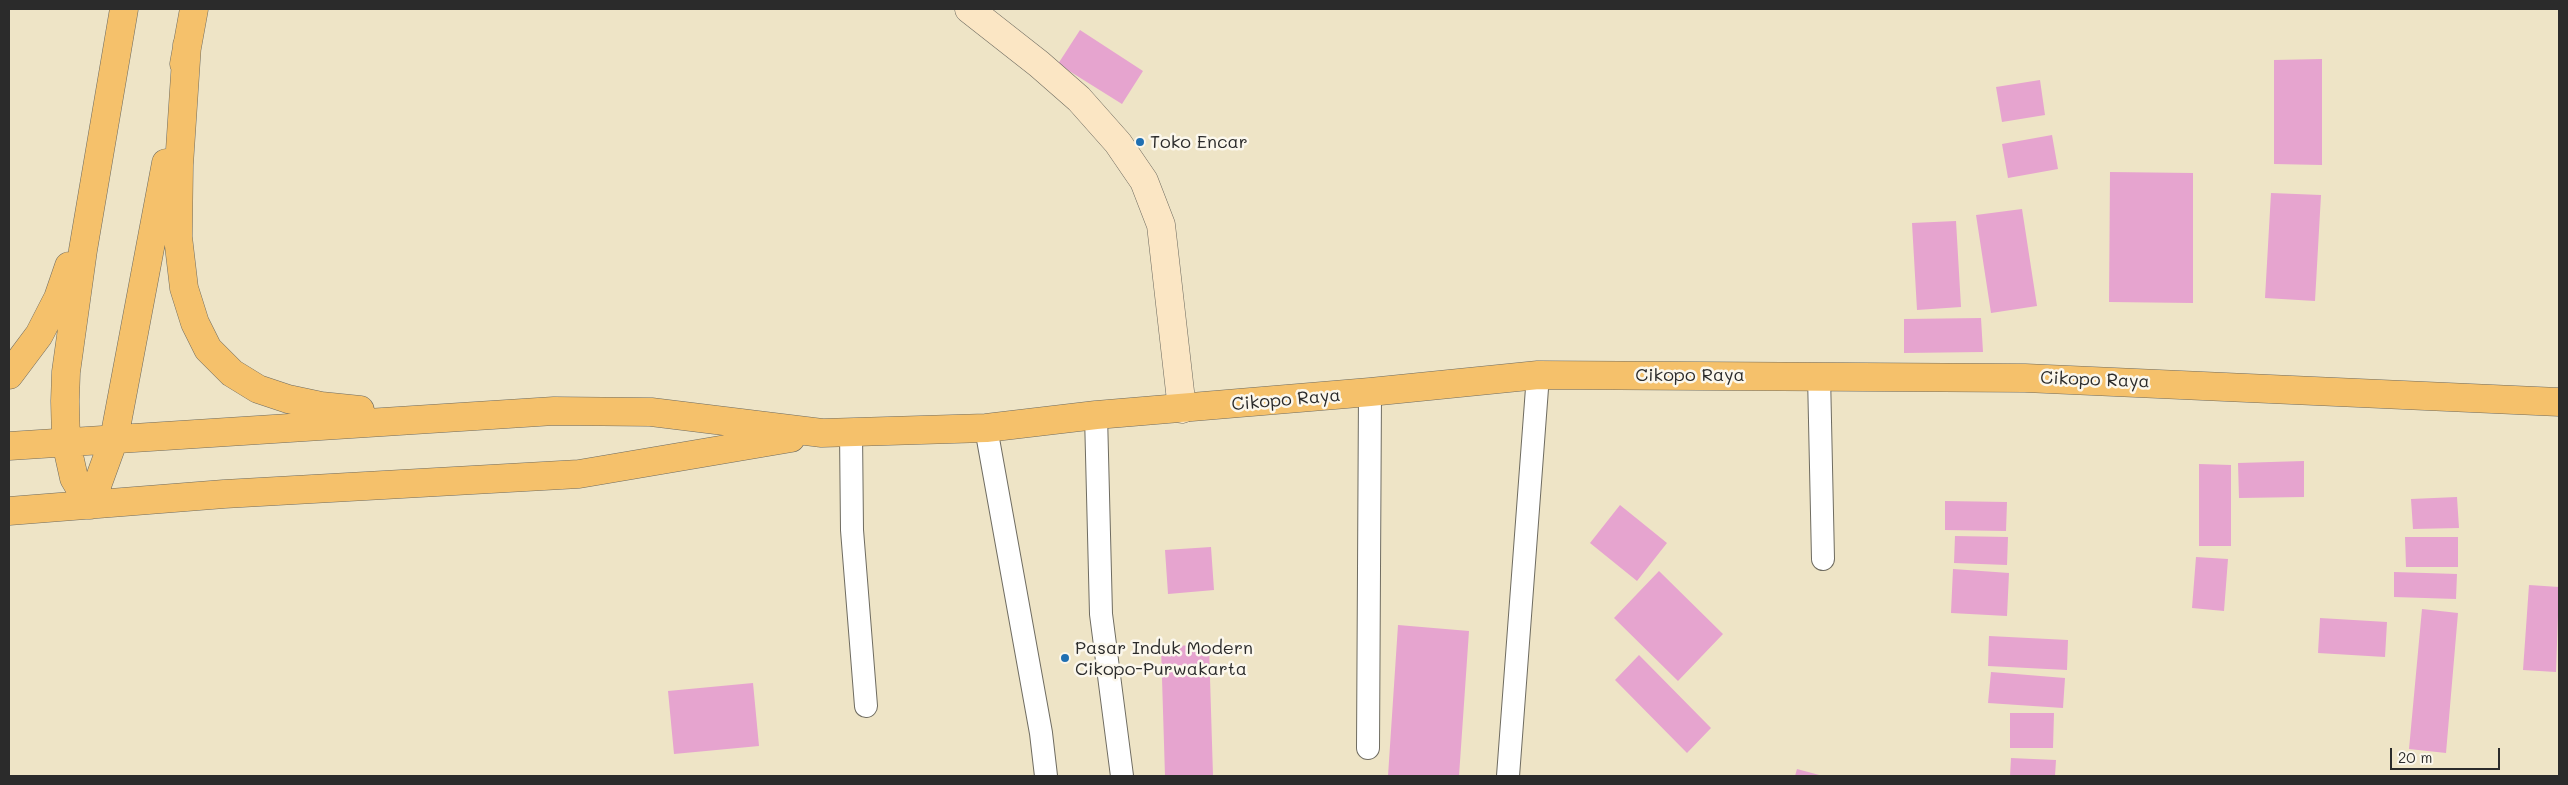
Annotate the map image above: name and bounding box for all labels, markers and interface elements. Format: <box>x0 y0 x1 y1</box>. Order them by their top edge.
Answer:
place label: Toko Encar <box>1150 131 1248 153</box>
marker: Toko Encar <box>1134 136 1146 148</box>
street label: Cikopo Raya <box>1635 364 1745 386</box>
street label: Cikopo Raya <box>2040 367 2150 393</box>
street label: Cikopo Raya <box>1231 384 1341 416</box>
place label: Pasar Induk Modern Cikopo-Purwakarta <box>1075 637 1253 680</box>
marker: Pasar Induk Modern Cikopo-Purwakarta <box>1059 652 1071 664</box>
scale bar <box>2393 738 2503 770</box>
text: 20 m <box>2398 747 2432 767</box>

